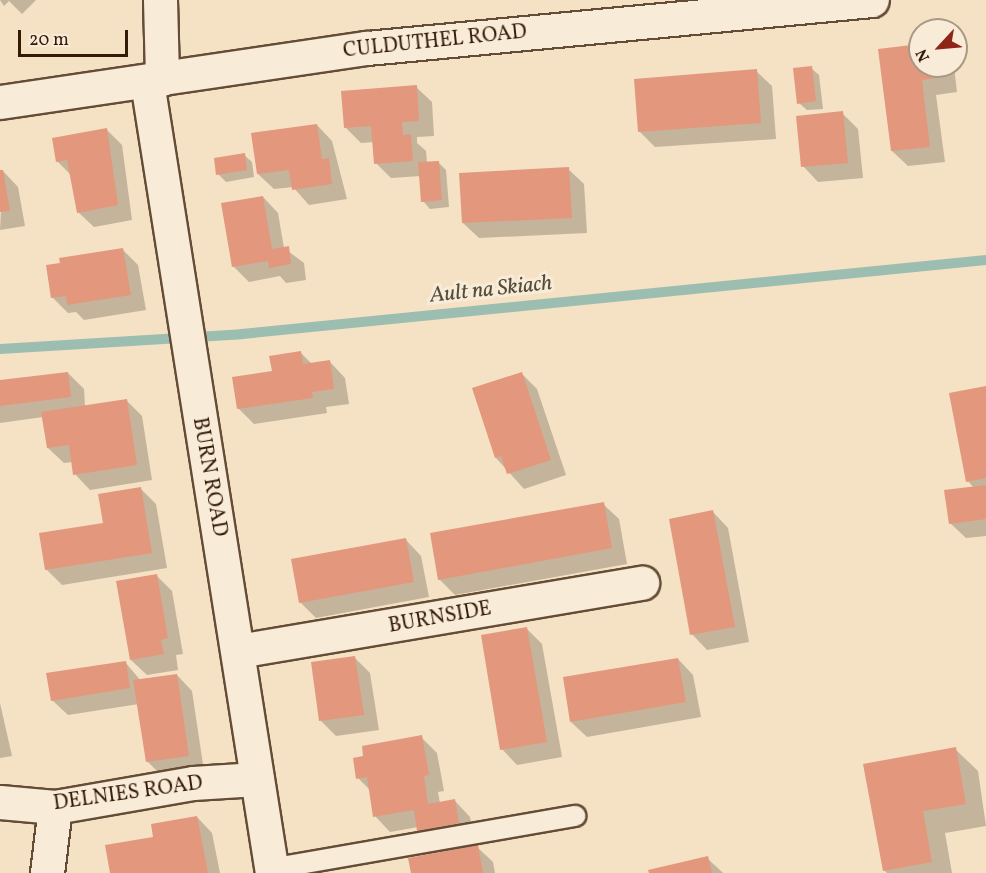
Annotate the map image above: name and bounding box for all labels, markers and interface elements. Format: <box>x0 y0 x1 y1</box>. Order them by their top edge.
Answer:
scale bar <box>21 18 130 56</box>
north arrow <box>908 18 968 78</box>
street label: CULDUTHEL ROAD <box>342 20 528 64</box>
text: 20 m <box>29 28 69 53</box>
text: N <box>911 45 936 65</box>
water label: Ault na Skiach <box>429 270 553 310</box>
street label: BURN ROAD <box>186 415 232 539</box>
street label: BURNSIDE <box>387 597 493 639</box>
street label: DELNIES ROAD <box>52 771 204 817</box>

